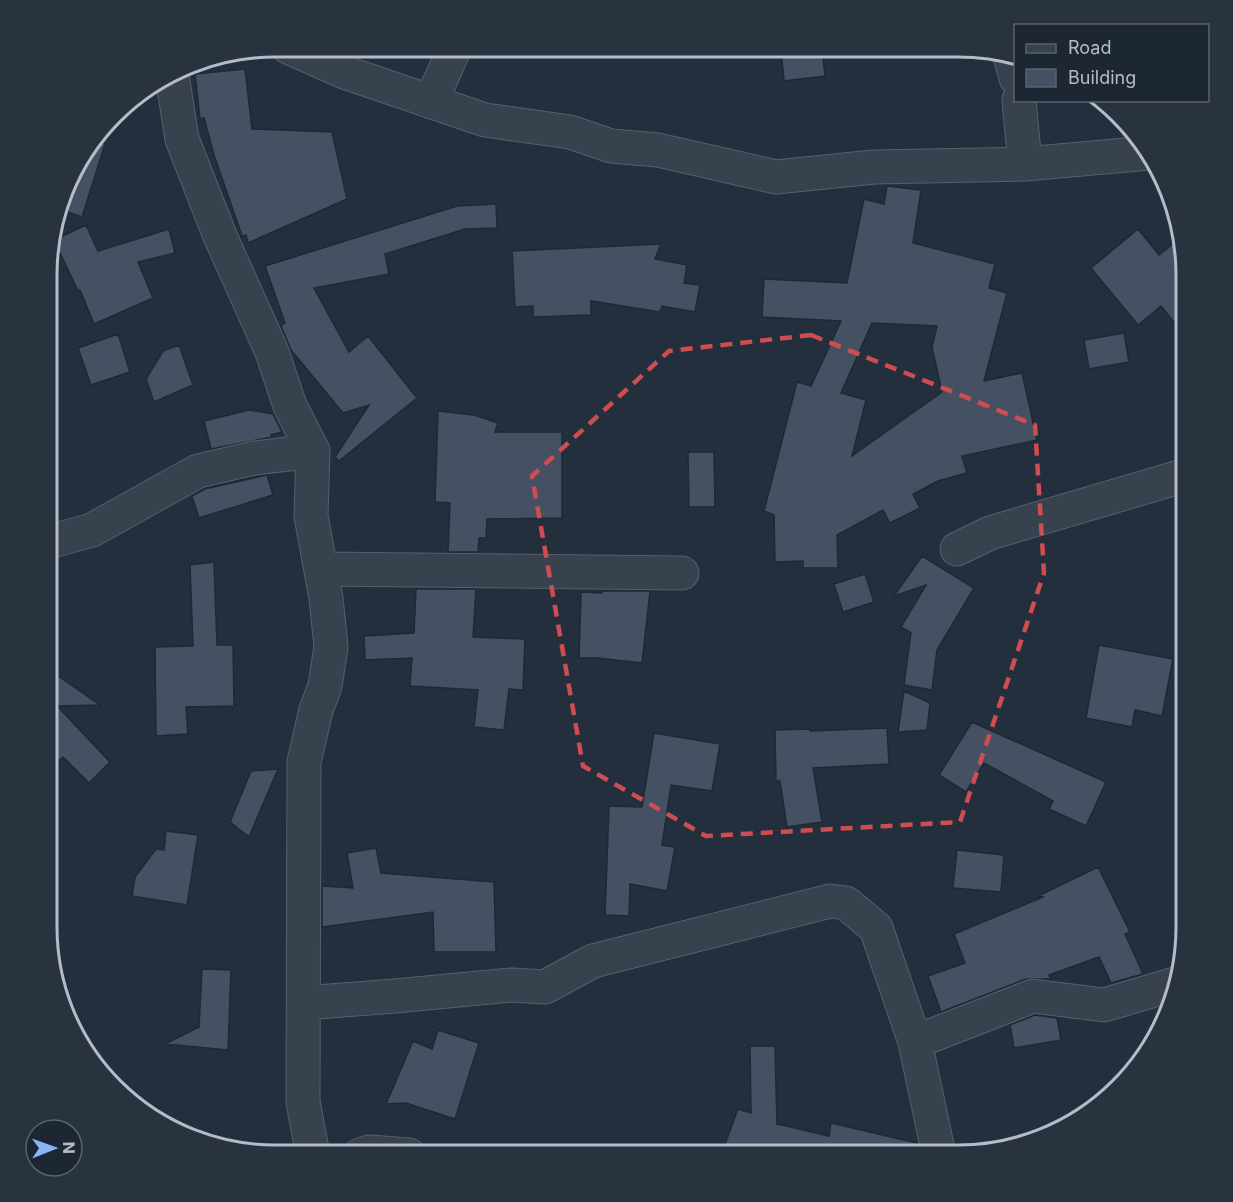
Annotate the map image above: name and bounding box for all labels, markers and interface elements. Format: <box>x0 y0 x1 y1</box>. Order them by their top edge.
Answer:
legend <box>1014 24 1209 102</box>
text: Road <box>1068 37 1111 58</box>
text: Building <box>1068 67 1136 88</box>
north arrow <box>24 1118 84 1178</box>
text: N <box>59 1141 79 1154</box>

